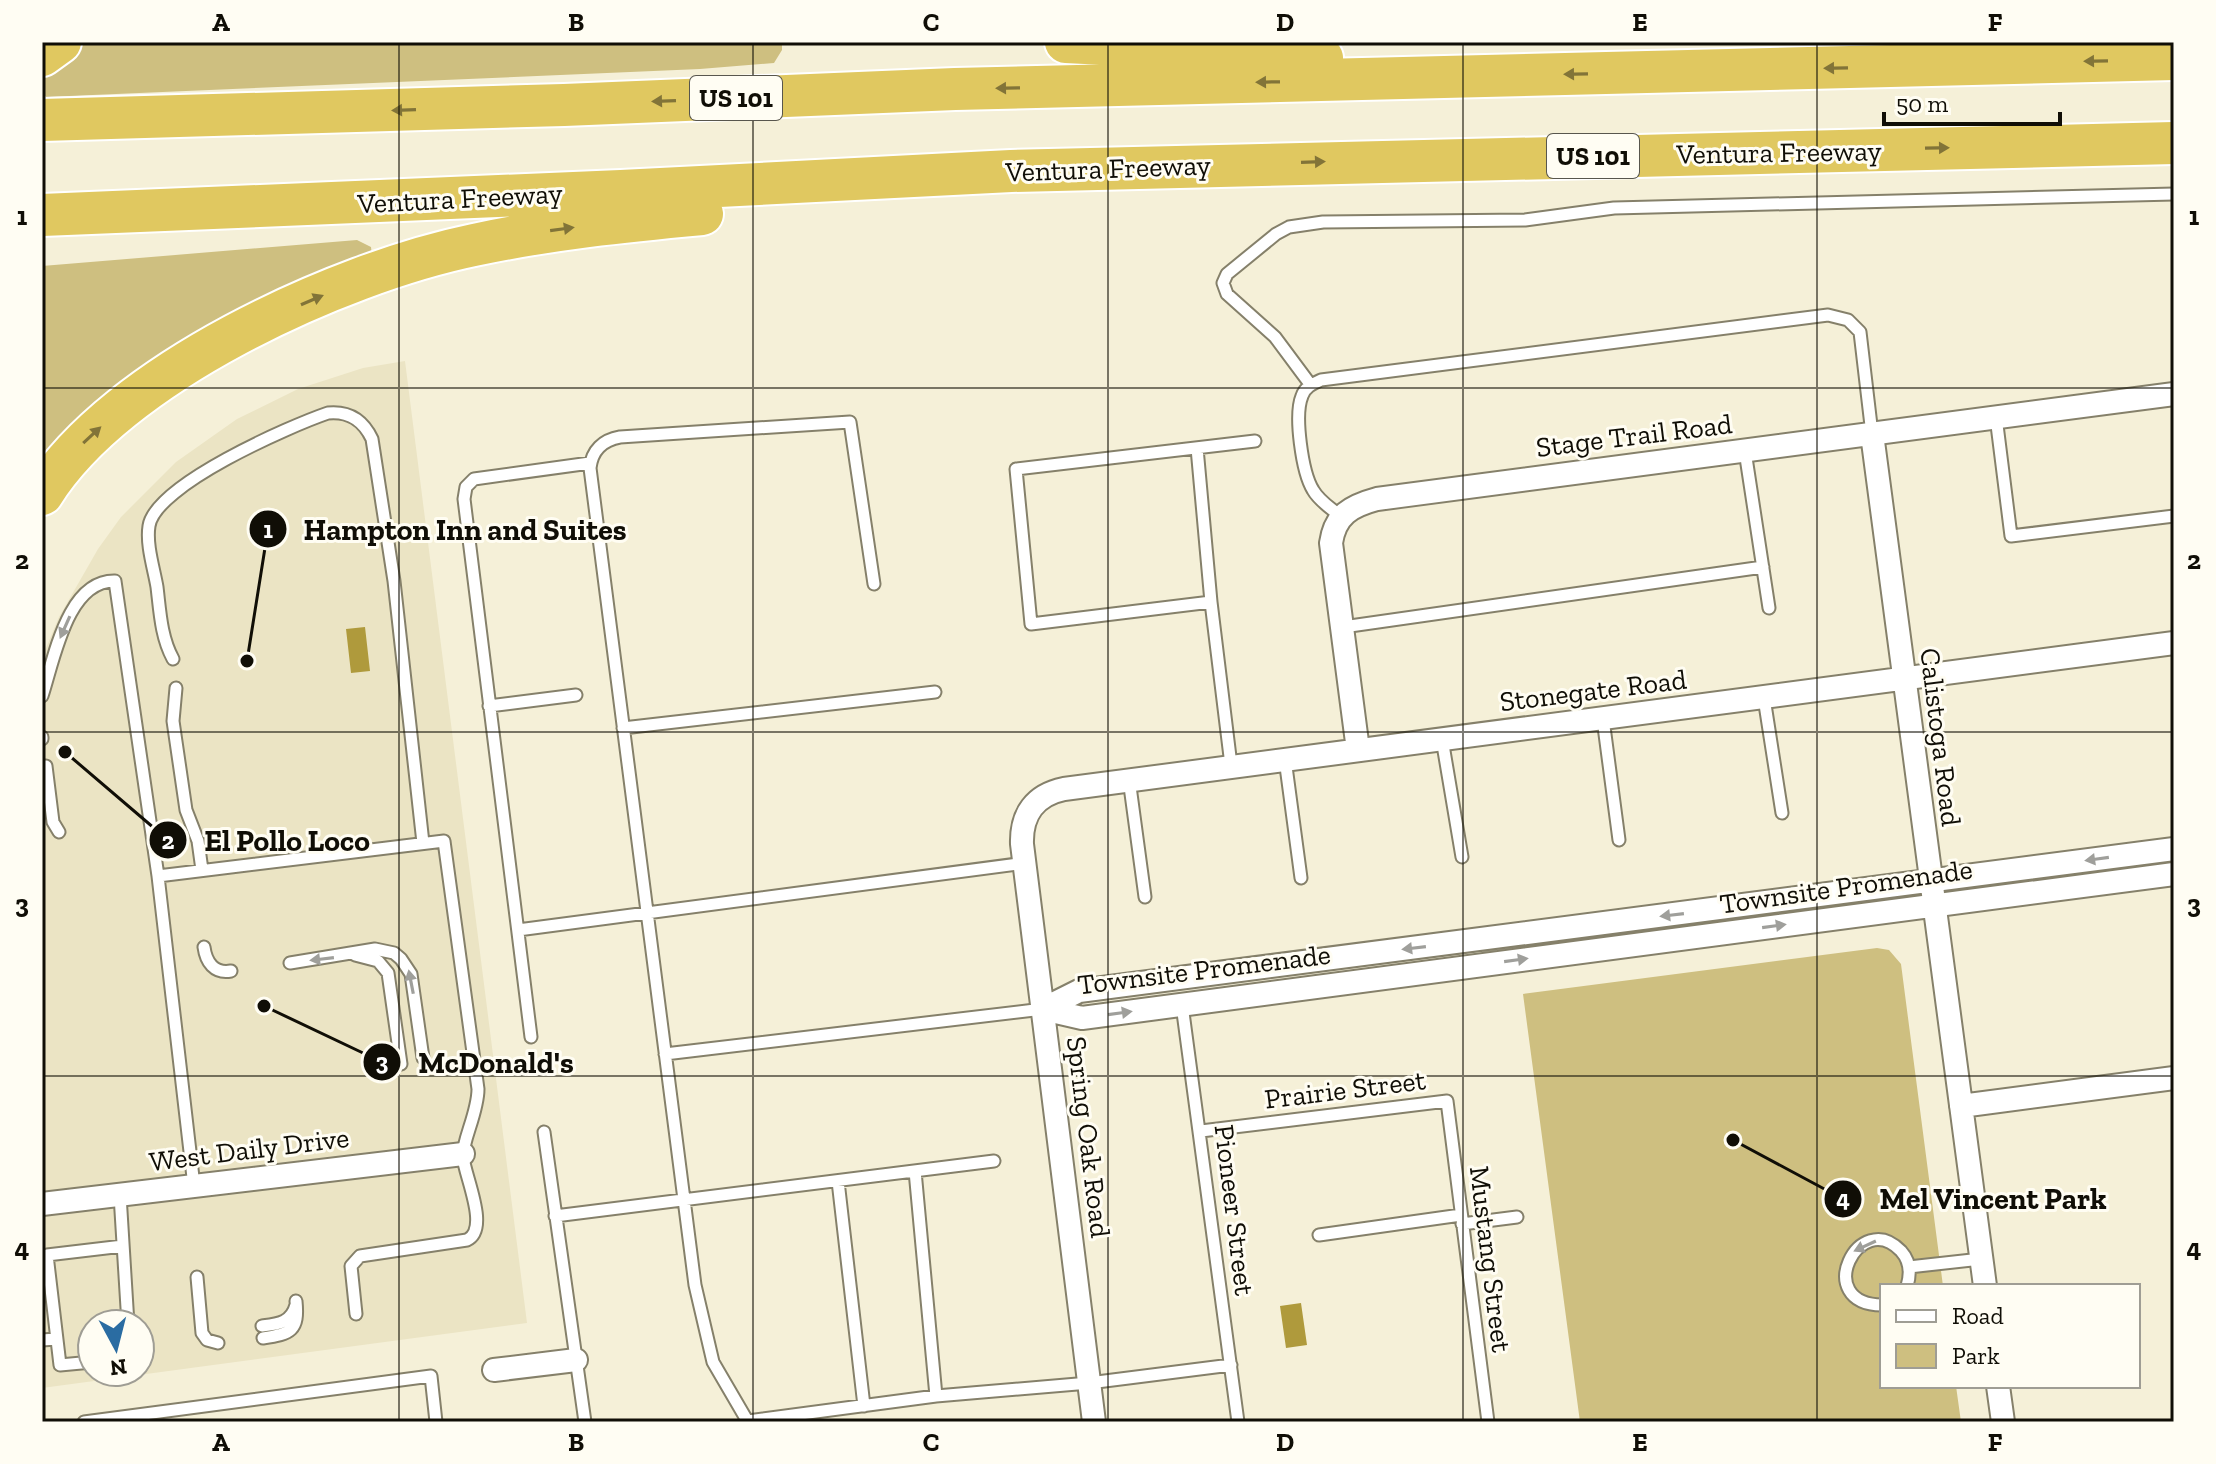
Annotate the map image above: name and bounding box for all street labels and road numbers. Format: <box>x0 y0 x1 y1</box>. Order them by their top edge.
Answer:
road number: US 101 <box>690 76 782 120</box>
road number: US 101 <box>1547 134 1639 178</box>
street label: Ventura Freeway <box>1675 134 1883 171</box>
street label: Ventura Freeway <box>1004 148 1212 189</box>
street label: Ventura Freeway <box>356 177 564 220</box>
street label: Stage Trail Road <box>1534 407 1734 464</box>
street label: Calistoga Road <box>1913 646 1968 828</box>
street label: Stonegate Road <box>1498 663 1688 718</box>
street label: Townsite Promenade <box>1718 852 1975 921</box>
street label: Townsite Promenade <box>1076 938 1333 1001</box>
street label: Spring Oak Road <box>1060 1035 1117 1240</box>
street label: Prairie Street <box>1263 1063 1428 1116</box>
street label: West Daily Drive <box>147 1121 351 1178</box>
street label: Pioneer Street <box>1208 1123 1261 1298</box>
street label: Mustang Street <box>1463 1164 1518 1355</box>

